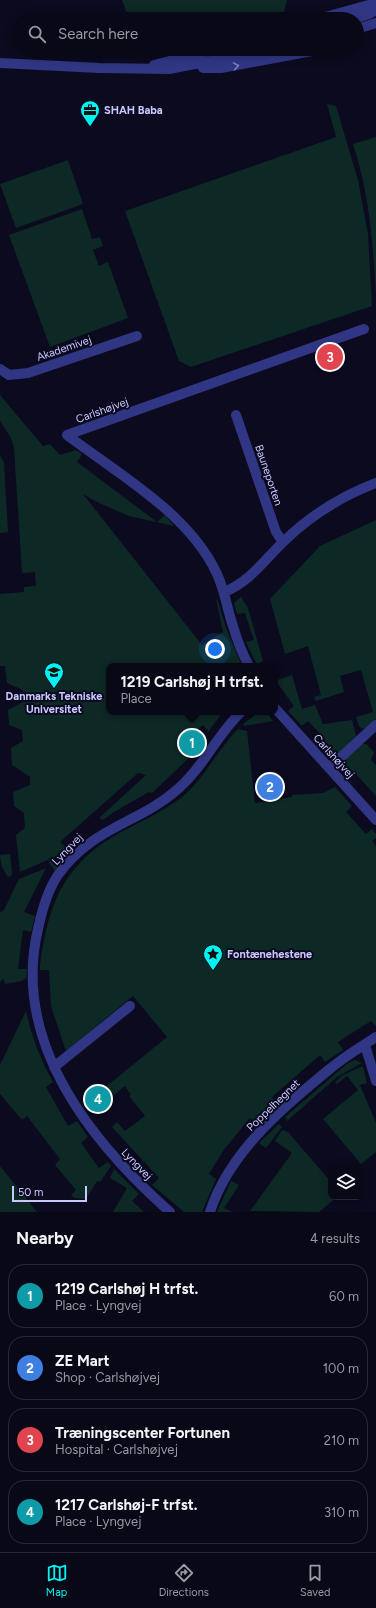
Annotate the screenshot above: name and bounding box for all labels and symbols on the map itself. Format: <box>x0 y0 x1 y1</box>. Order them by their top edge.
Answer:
one-way arrow <box>233 62 239 70</box>
office icon: SHAH Baba <box>79 99 101 127</box>
place label: SHAH Baba <box>104 104 163 117</box>
street label: Akademivej <box>35 333 93 364</box>
pin: 3 <box>317 342 343 372</box>
street label: Carlshøjvej <box>74 395 130 426</box>
street label: Bauneporten <box>252 443 285 507</box>
your location <box>205 639 225 659</box>
school or university icon: Danmarks Tekniske Universitet <box>43 661 65 689</box>
place label: Danmarks Tekniske Universitet <box>6 690 102 716</box>
pin: 1 <box>179 728 205 758</box>
street label: Carlshøjvej <box>310 732 357 781</box>
pin: 2 <box>257 772 283 802</box>
street label: Lyngvej <box>49 831 85 868</box>
place icon: Fontænehestene <box>202 943 224 971</box>
place label: Fontænehestene <box>227 948 312 961</box>
street label: Poppelhegnet <box>244 1077 303 1134</box>
pin: 4 <box>85 1084 111 1114</box>
street label: Lyngvej <box>119 1146 155 1183</box>
scale bar <box>12 1184 87 1203</box>

